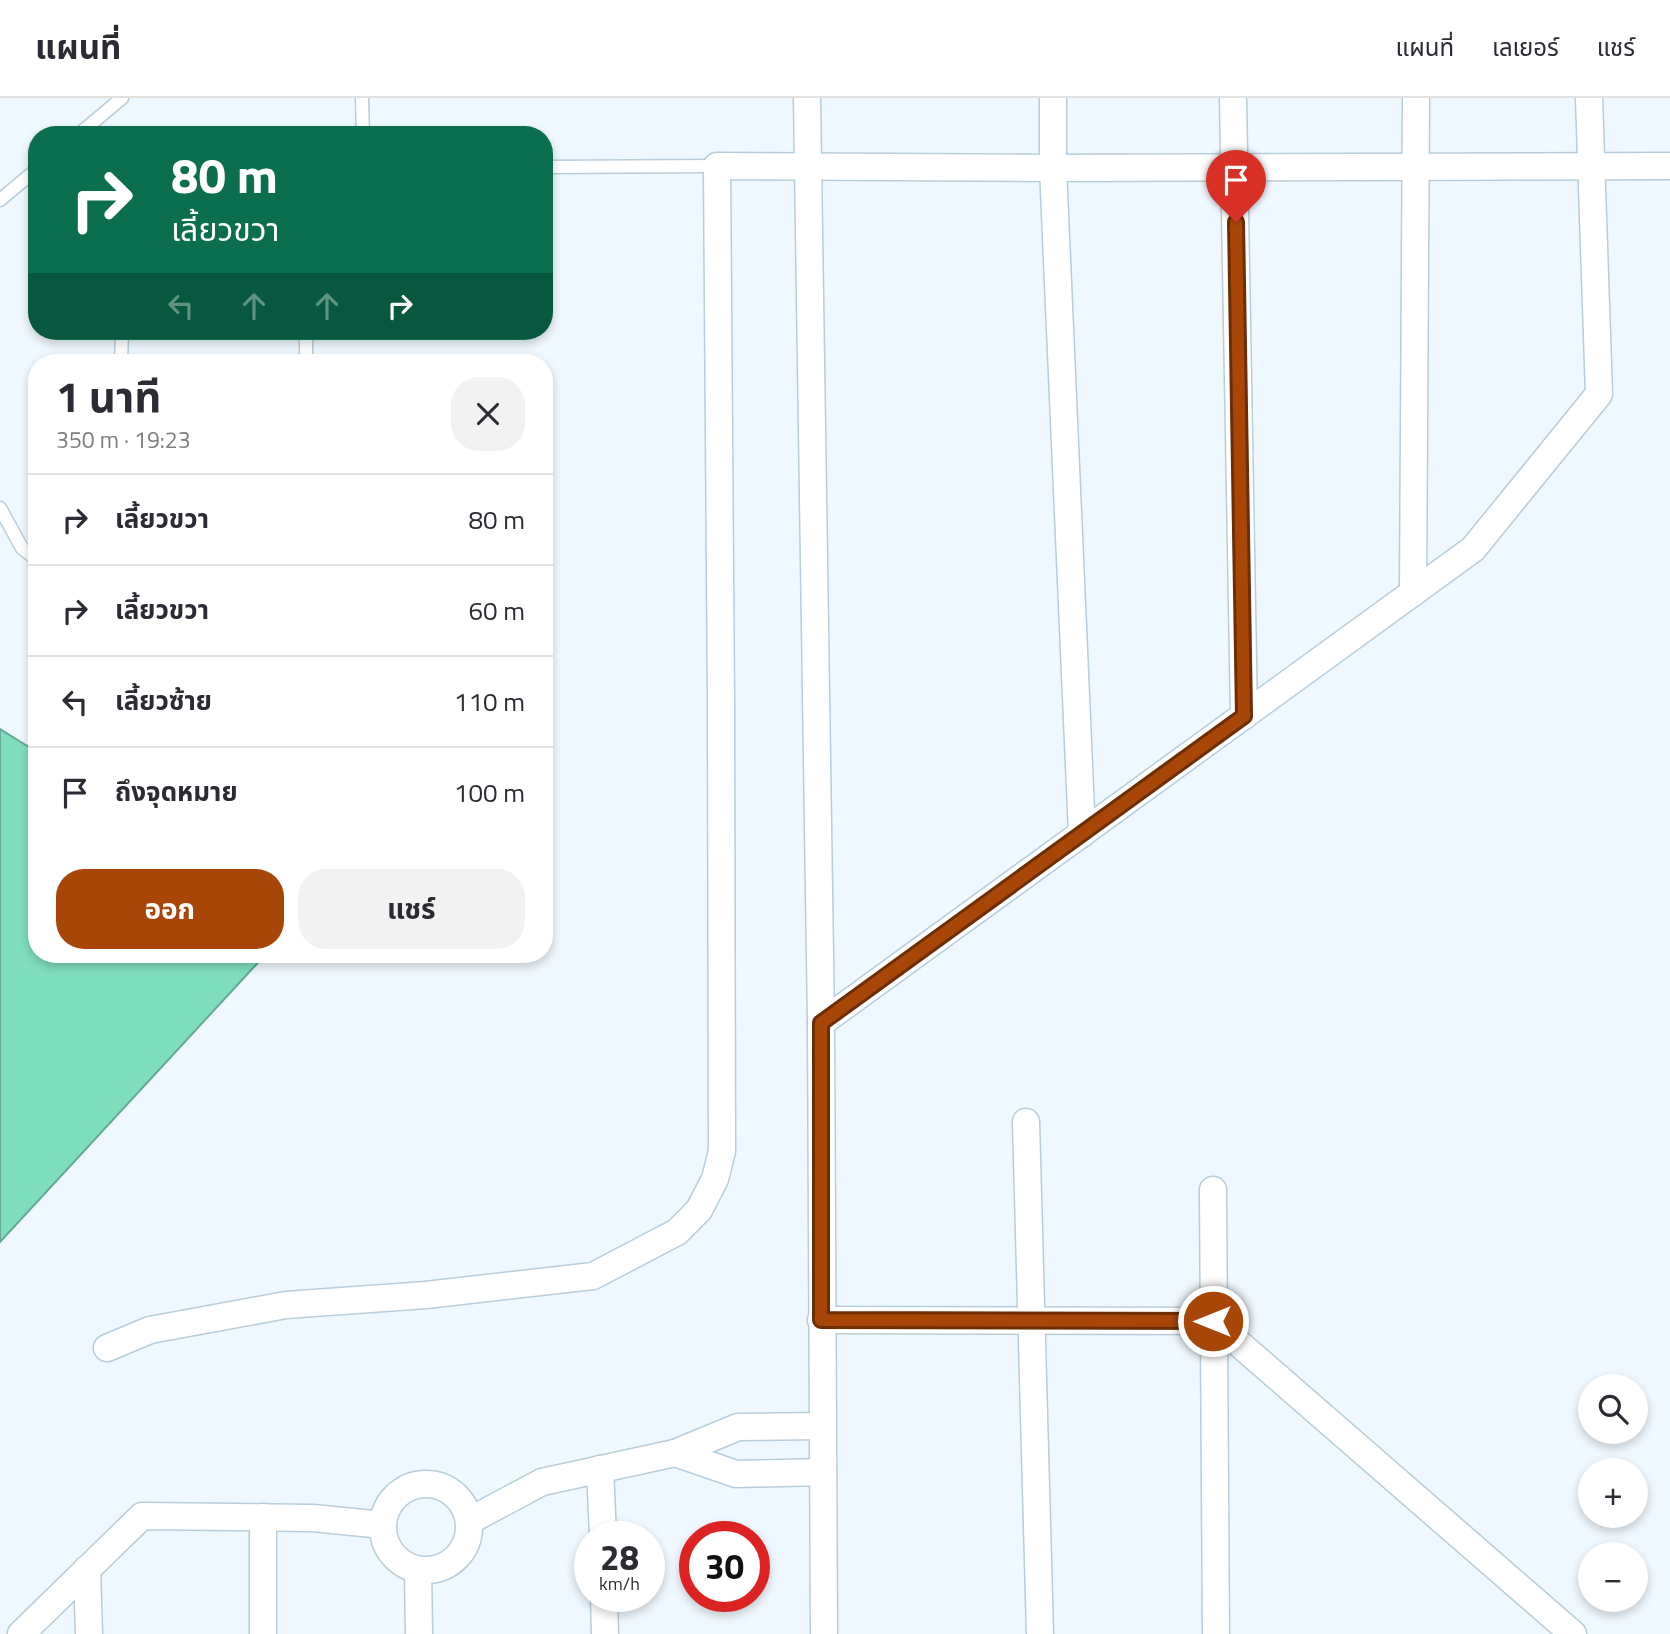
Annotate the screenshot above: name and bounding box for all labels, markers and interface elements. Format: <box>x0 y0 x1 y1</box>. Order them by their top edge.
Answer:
text: แผนที่ <box>35 22 121 72</box>
text: แผนที่ <box>1396 29 1454 65</box>
text: เลเยอร์ <box>1492 29 1559 65</box>
text: แชร์ <box>1597 29 1635 65</box>
text: 80 m <box>171 137 278 212</box>
pin <box>1206 150 1266 222</box>
icon: right <box>56 154 147 245</box>
icon: arrive <box>1217 161 1255 199</box>
text: เลี้ยวขวา <box>171 205 279 253</box>
icon: left <box>162 287 200 325</box>
icon: ahead <box>235 287 273 325</box>
icon: ahead <box>308 287 346 325</box>
icon: right <box>381 287 419 325</box>
text: 1 นาที <box>56 364 161 428</box>
button: close <box>451 377 525 451</box>
text: 350 m · 19:23 <box>56 422 191 457</box>
text: เลี้ยวขวา <box>115 499 209 538</box>
text: 80 m <box>468 500 525 539</box>
icon: right <box>56 501 94 539</box>
text: เลี้ยวขวา <box>115 590 209 629</box>
text: 60 m <box>468 591 525 630</box>
icon: right <box>56 592 94 630</box>
text: เลี้ยวซ้าย <box>115 681 212 720</box>
text: 110 m <box>454 682 525 721</box>
icon: left <box>56 683 94 721</box>
text: ถึงจุดหมาย <box>115 772 238 811</box>
text: 100 m <box>454 773 525 812</box>
icon: arrive <box>56 774 94 812</box>
button: ออก <box>56 869 284 949</box>
button: แชร์ <box>298 869 525 949</box>
position arrow <box>1176 1284 1250 1358</box>
map controls <box>1578 1374 1648 1612</box>
button: search <box>1578 1374 1648 1444</box>
button: + <box>1578 1458 1648 1528</box>
speed limit sign: 30 <box>679 1521 770 1612</box>
text: 28 <box>600 1530 639 1584</box>
button: − <box>1578 1542 1648 1612</box>
text: km/h <box>599 1570 640 1597</box>

